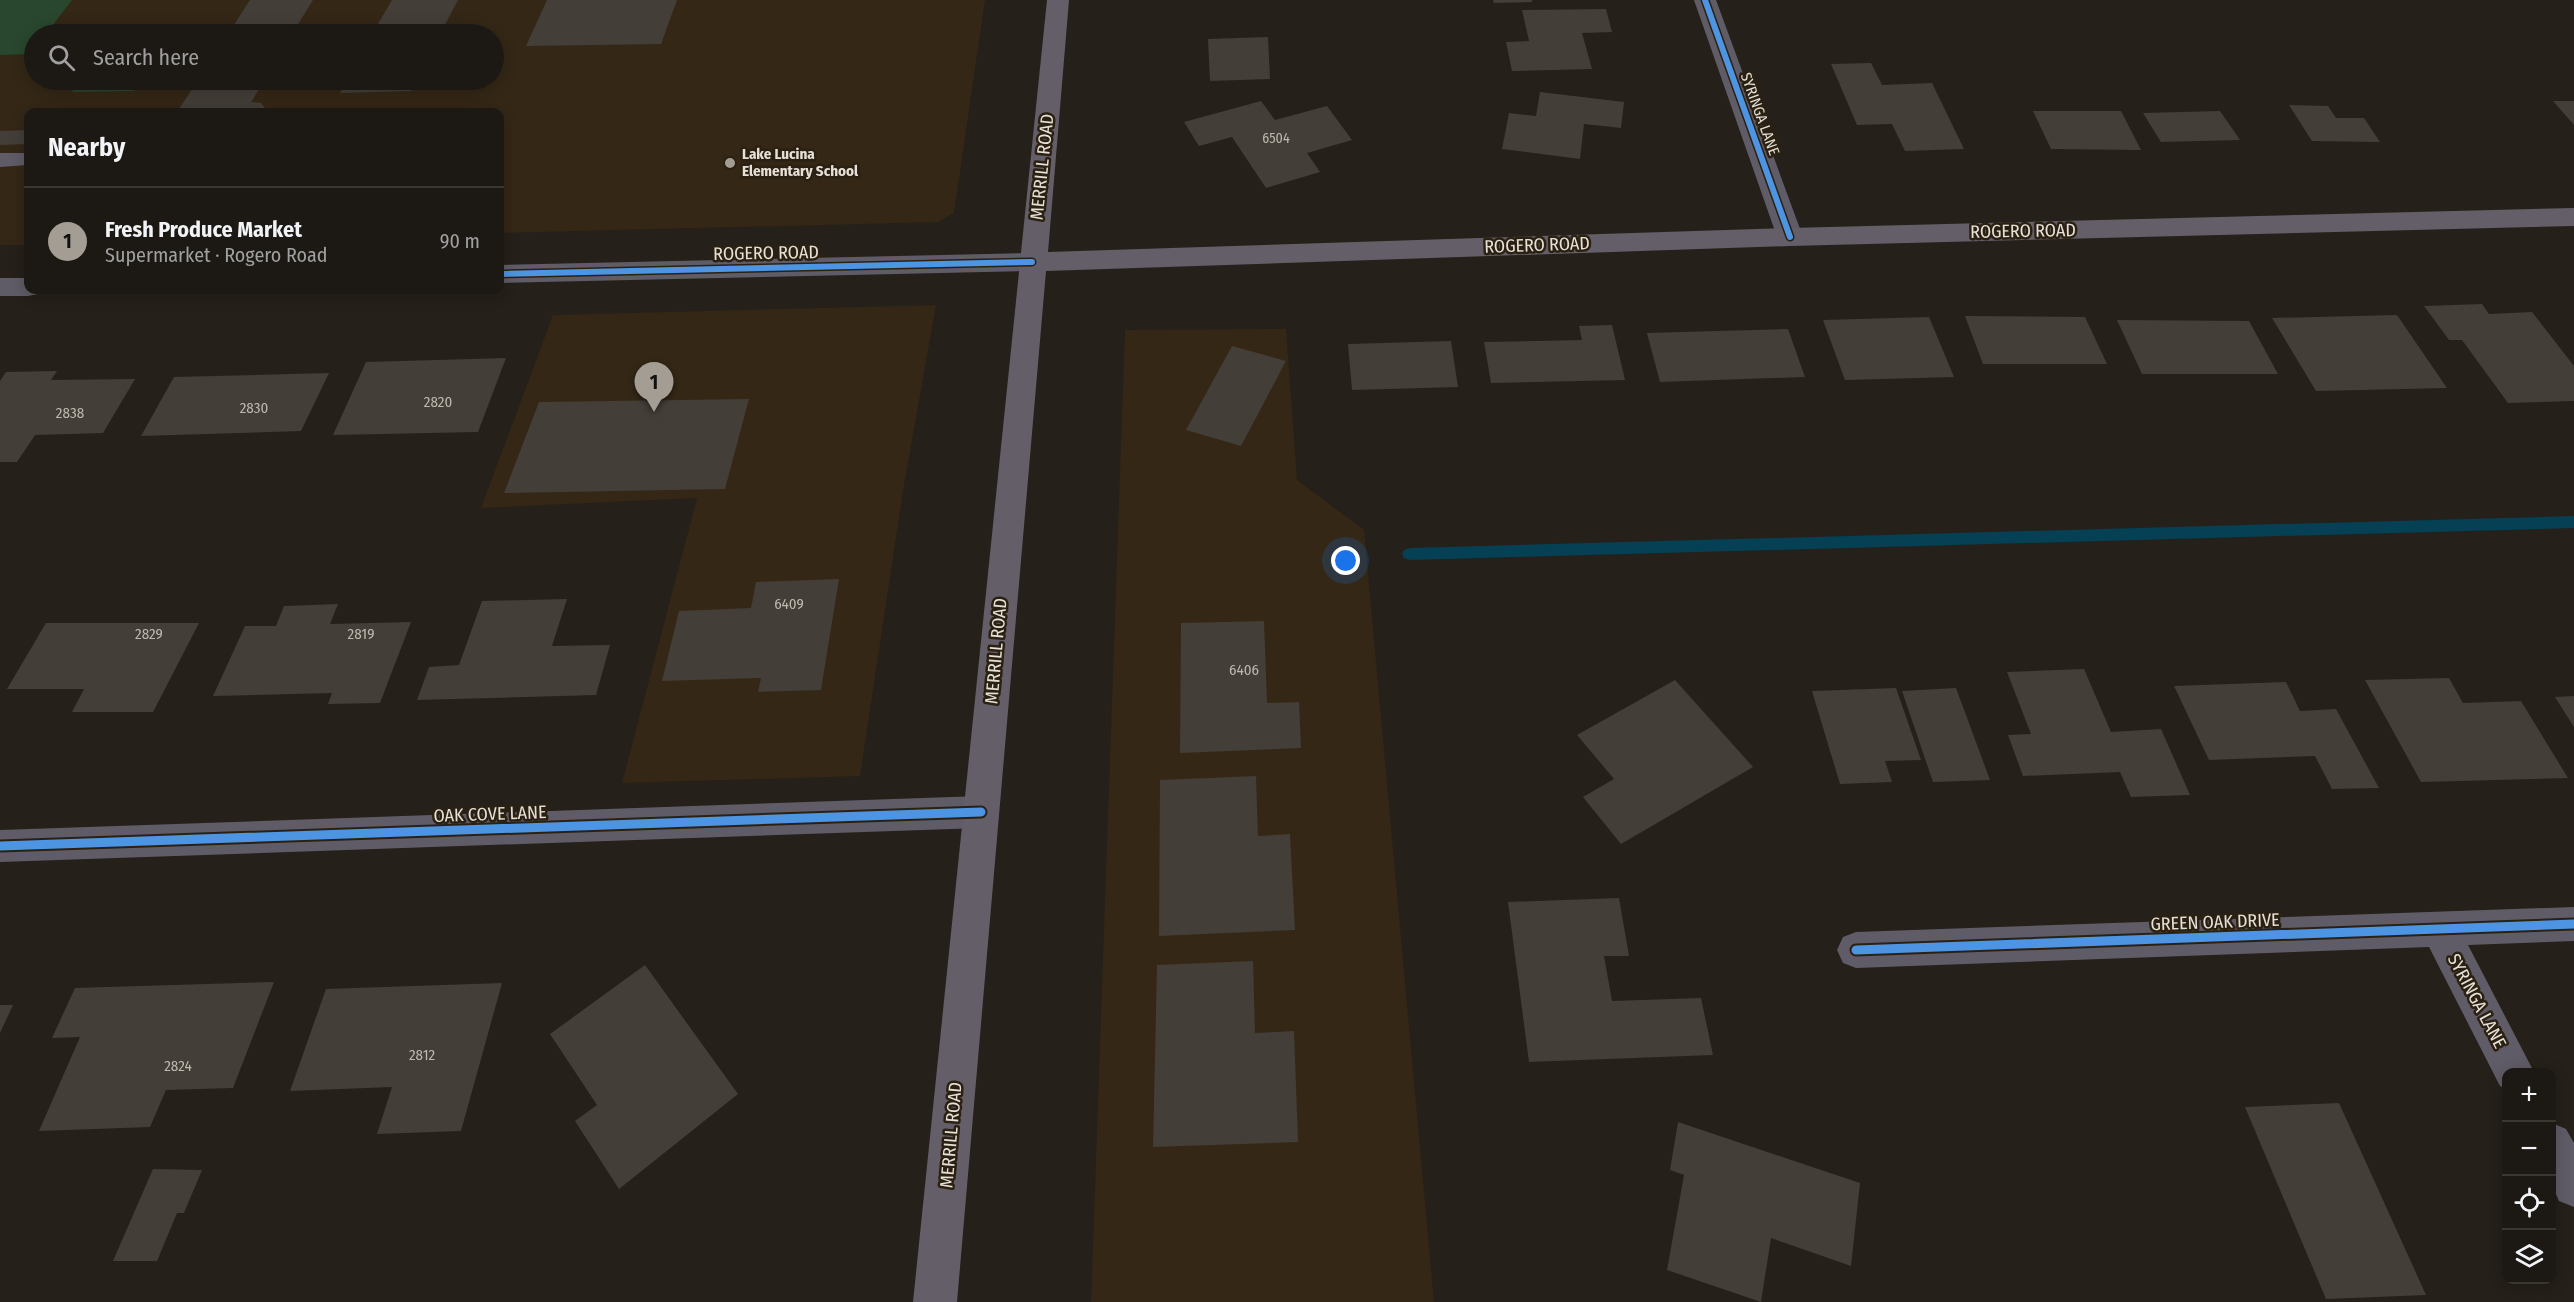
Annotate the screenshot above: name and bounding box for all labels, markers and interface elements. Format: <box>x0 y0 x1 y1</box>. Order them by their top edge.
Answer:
search box <box>24 24 504 90</box>
icon: search <box>45 41 78 74</box>
text: Search here <box>93 44 199 71</box>
street label: SYRINGA LANE <box>1737 70 1783 158</box>
street label: MERRILL ROAD <box>1025 113 1059 221</box>
house number: 6504 <box>1262 130 1290 147</box>
text: Nearby <box>48 132 125 163</box>
place label: Lake Lucina Elementary School <box>742 145 859 180</box>
marker: Lake Lucina Elementary School <box>723 156 737 170</box>
text: Fresh Produce Market <box>105 216 302 243</box>
street label: ROGERO ROAD <box>1970 219 2076 243</box>
text: 1 <box>63 229 72 253</box>
text: 90 m <box>440 229 480 253</box>
street label: ROGERO ROAD <box>1484 232 1590 258</box>
street label: ROGERO ROAD <box>713 241 819 265</box>
text: Supermarket · Rogero Road <box>105 243 327 267</box>
pin: 1 <box>634 362 674 412</box>
house number: 2820 <box>424 393 452 411</box>
house number: 2830 <box>240 399 268 417</box>
house number: 2838 <box>56 404 84 422</box>
your location <box>1331 546 1360 575</box>
house number: 6409 <box>774 595 804 613</box>
street label: MERRILL ROAD <box>980 597 1012 705</box>
house number: 2829 <box>135 625 163 643</box>
house number: 2819 <box>348 625 374 643</box>
house number: 6406 <box>1229 661 1259 679</box>
street label: OAK COVE LANE <box>433 801 547 827</box>
street label: GREEN OAK DRIVE <box>2150 909 2280 935</box>
street label: SYRINGA LANE <box>2443 950 2511 1052</box>
house number: 2812 <box>409 1046 435 1064</box>
house number: 2824 <box>164 1057 192 1075</box>
map controls <box>2502 1068 2556 1284</box>
button: + <box>2502 1068 2556 1122</box>
street label: MERRILL ROAD <box>935 1081 967 1189</box>
button: − <box>2502 1122 2556 1176</box>
button: locate <box>2502 1176 2556 1230</box>
button: layers <box>2502 1230 2556 1284</box>

